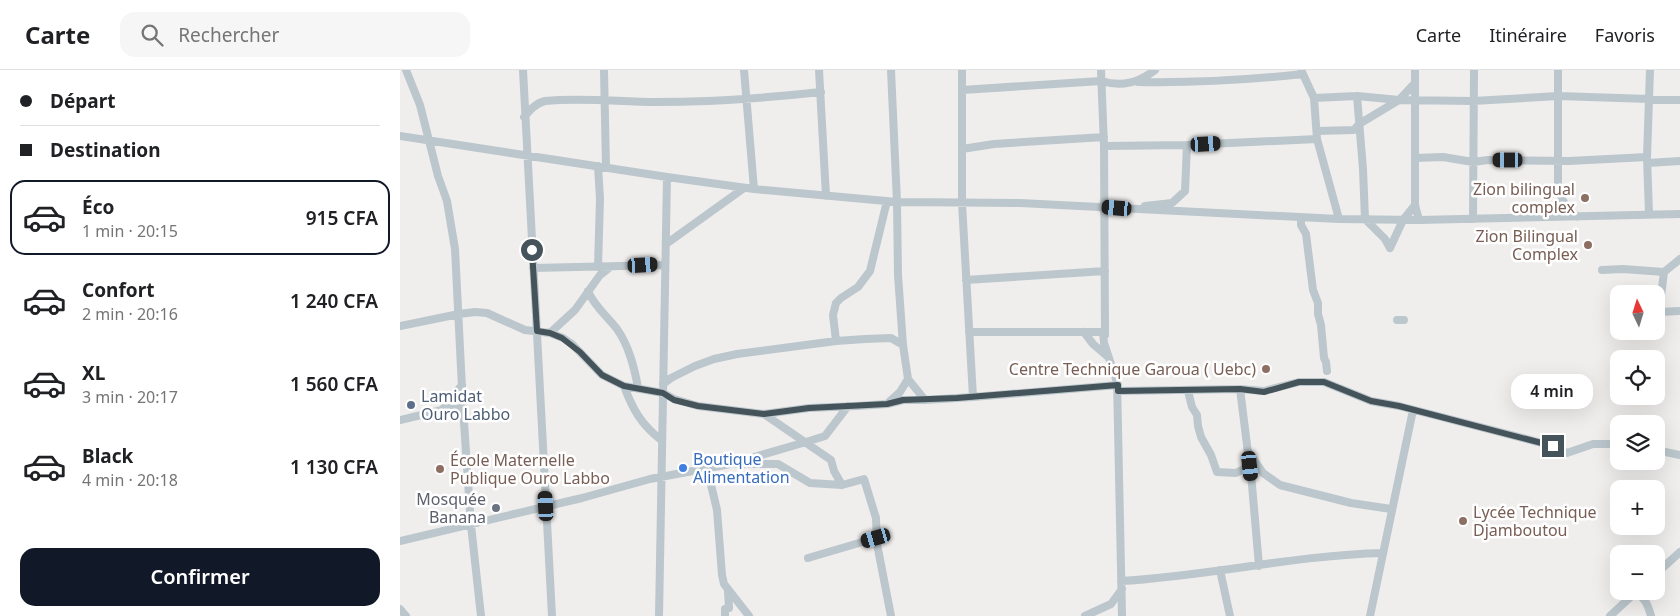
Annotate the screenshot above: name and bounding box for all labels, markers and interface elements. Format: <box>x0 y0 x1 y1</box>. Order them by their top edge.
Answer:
search box <box>120 12 470 57</box>
text: Carte <box>25 18 90 51</box>
icon: search <box>138 21 166 49</box>
text: Rechercher <box>178 22 279 48</box>
text: Carte <box>1416 23 1461 47</box>
text: Itinéraire <box>1489 23 1567 47</box>
text: Favoris <box>1595 23 1655 47</box>
text: Départ <box>50 88 115 114</box>
car <box>1190 136 1221 152</box>
text: Destination <box>50 137 161 163</box>
car <box>1493 153 1523 168</box>
place label: Zion bilingual complex <box>1473 178 1576 218</box>
marker: Zion bilingual complex <box>1579 192 1591 204</box>
text: Éco <box>82 194 114 220</box>
icon: car <box>22 195 67 240</box>
car <box>1101 199 1132 217</box>
text: 915 CFA <box>306 205 378 231</box>
text: 1 min · 20:15 <box>82 220 178 242</box>
place label: Zion Bilingual Complex <box>1475 225 1579 265</box>
route start <box>521 239 543 261</box>
marker: Zion Bilingual Complex <box>1582 239 1594 251</box>
car <box>627 257 658 273</box>
text: Confort <box>82 277 154 303</box>
icon: car <box>22 278 67 323</box>
north arrow <box>1610 285 1665 340</box>
map controls <box>1610 285 1665 600</box>
text: 1 240 CFA <box>290 288 378 314</box>
text: 2 min · 20:16 <box>82 303 178 325</box>
button: locate <box>1610 350 1665 405</box>
place label: Centre Technique Garoua ( Uebc) <box>1009 358 1256 380</box>
text: XL <box>82 360 105 386</box>
icon: car <box>22 361 67 406</box>
marker: Centre Technique Garoua ( Uebc) <box>1260 363 1272 375</box>
text: 1 560 CFA <box>290 371 378 397</box>
callout: 4 min <box>1512 374 1594 408</box>
text: 4 min <box>1530 380 1574 402</box>
place label: Lamidat Ouro Labbo <box>421 385 510 425</box>
text: 3 min · 20:17 <box>82 386 178 408</box>
marker: Lamidat Ouro Labbo <box>405 399 417 411</box>
button: layers <box>1610 415 1665 470</box>
route end <box>1542 435 1564 457</box>
text: Black <box>82 443 133 469</box>
icon: car <box>22 444 67 489</box>
place label: Boutique Alimentation <box>693 448 790 488</box>
place label: École Maternelle Publique Ouro Labbo <box>450 449 610 489</box>
car <box>1240 450 1259 482</box>
text: 1 130 CFA <box>290 454 378 480</box>
marker: Boutique Alimentation <box>677 462 689 474</box>
marker: École Maternelle Publique Ouro Labbo <box>434 463 446 475</box>
text: 4 min · 20:18 <box>82 469 178 491</box>
button: + <box>1610 480 1665 535</box>
place label: Mosquée Banana <box>416 488 486 528</box>
car <box>537 491 554 521</box>
place label: Lycée Technique Djamboutou <box>1473 501 1597 541</box>
marker: Mosquée Banana <box>490 502 502 514</box>
marker: Lycée Technique Djamboutou <box>1457 515 1469 527</box>
car <box>859 527 892 549</box>
button: − <box>1610 545 1665 600</box>
button: Confirmer <box>20 548 380 606</box>

